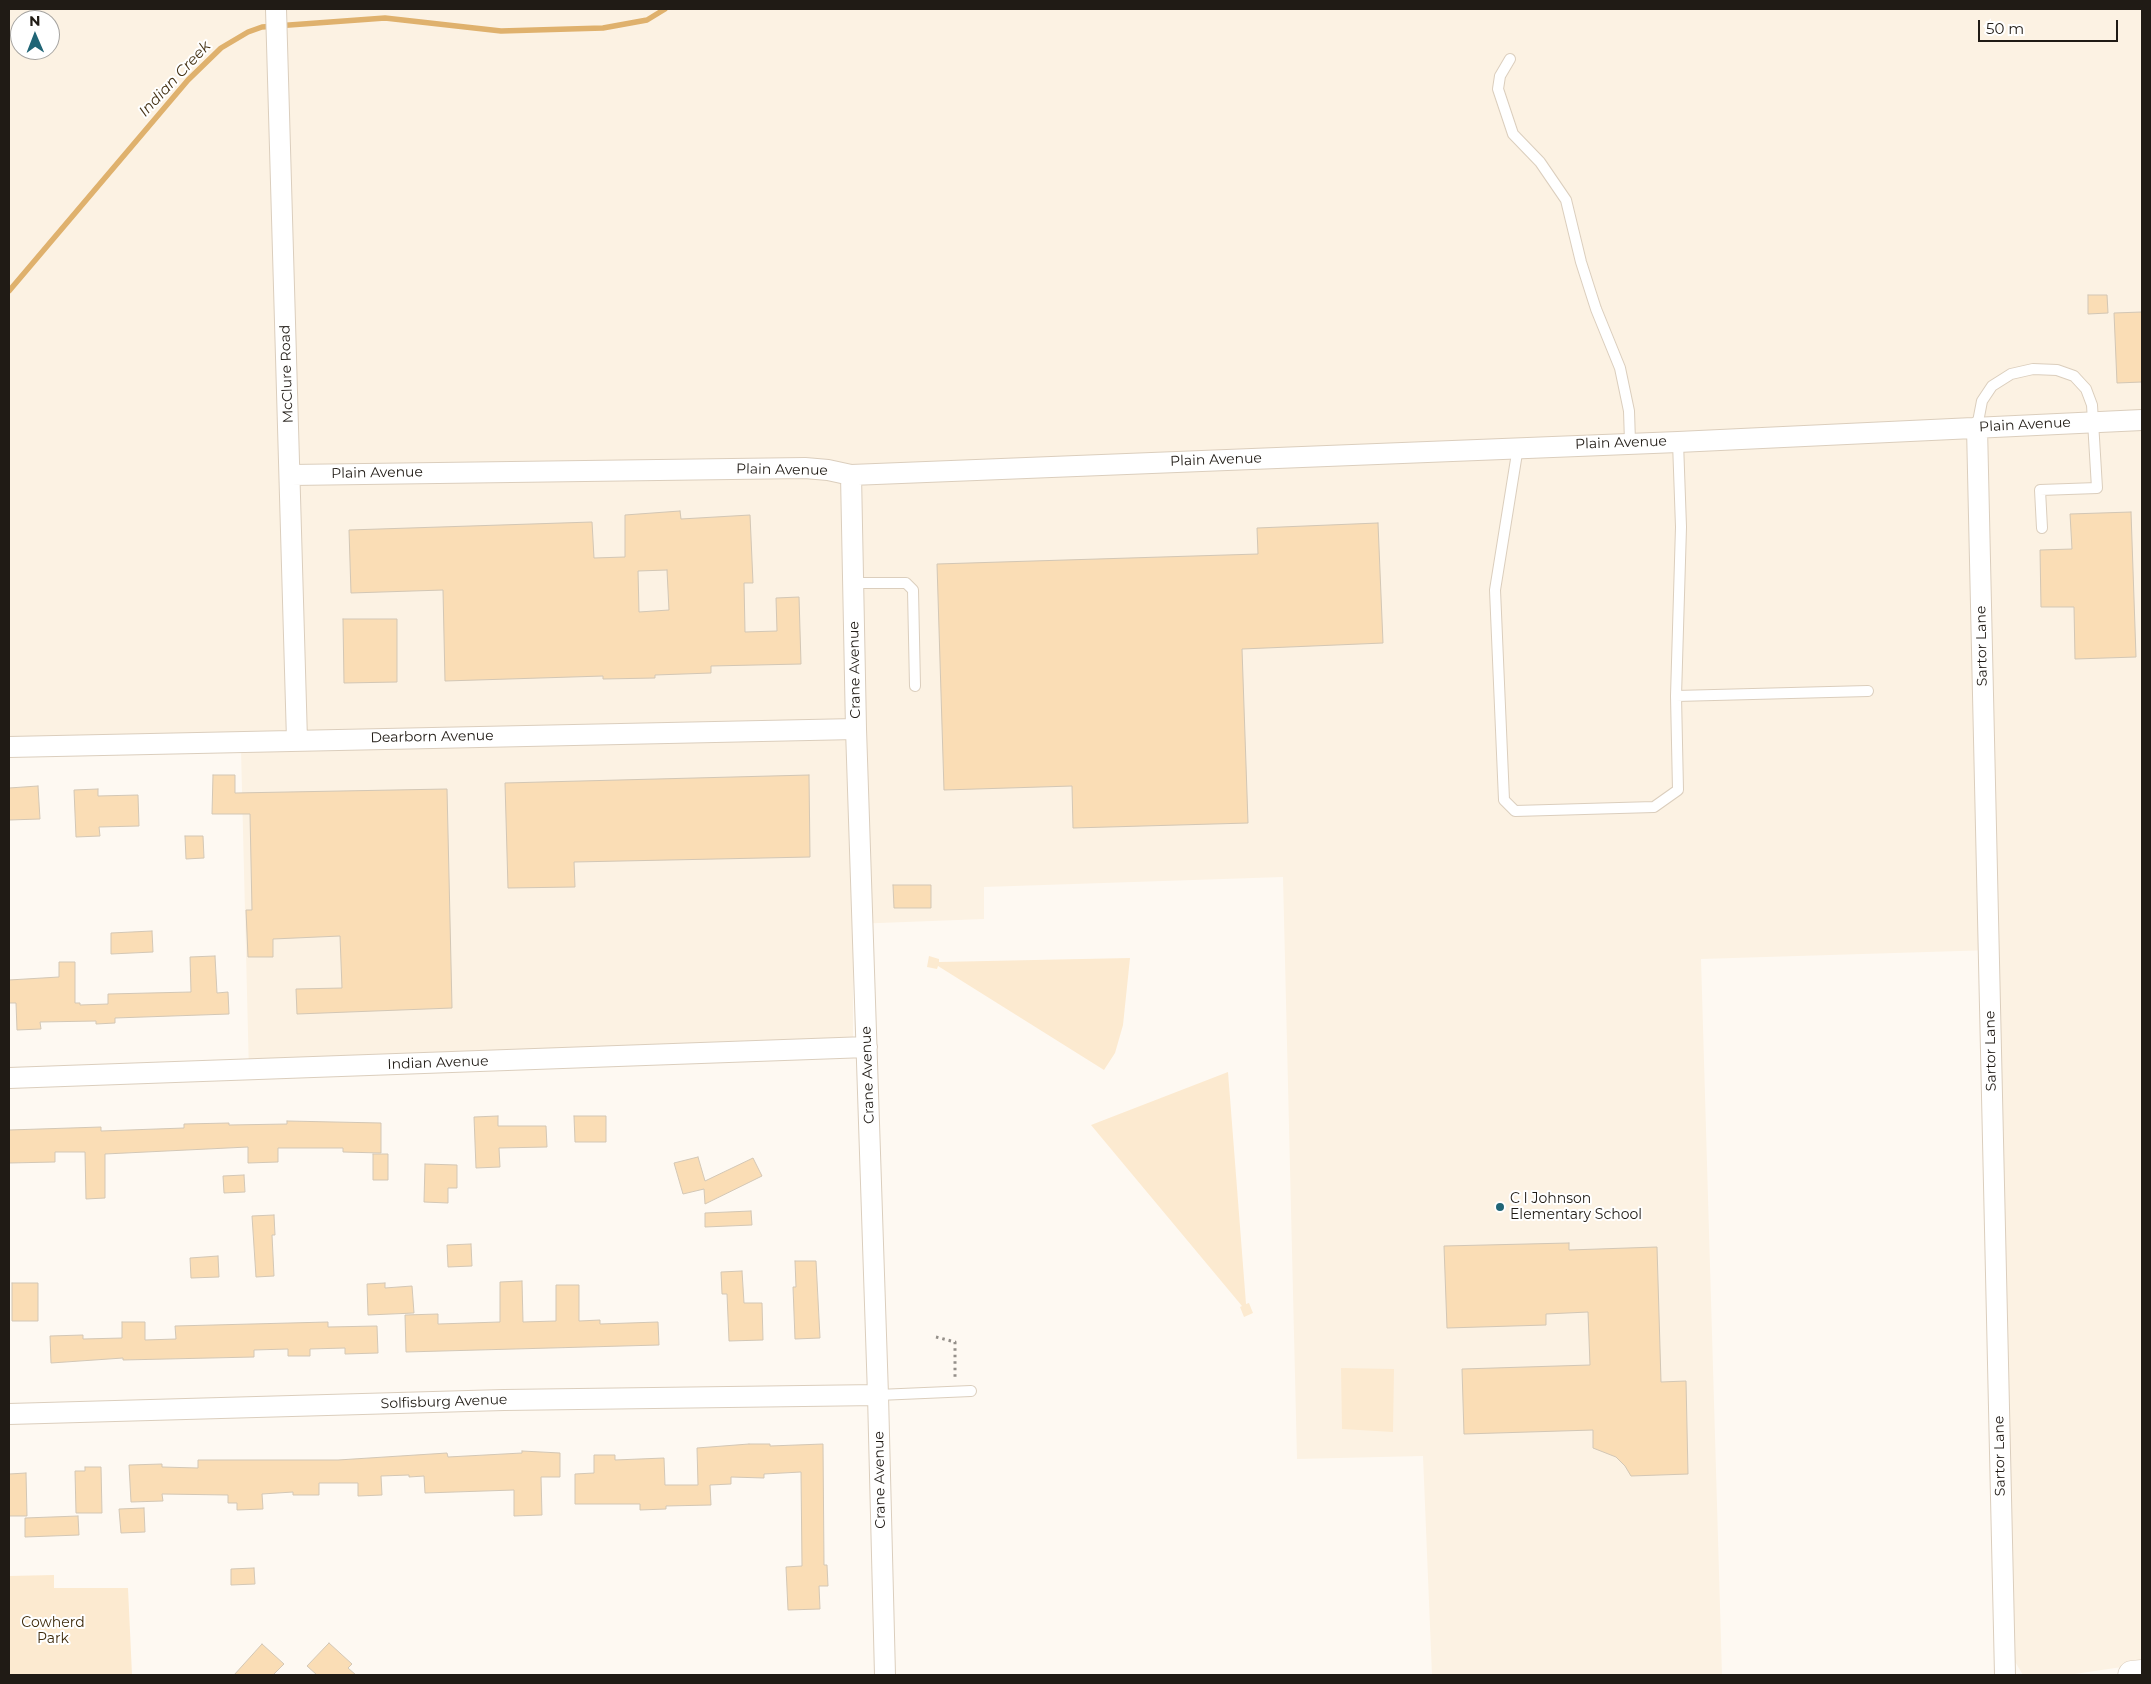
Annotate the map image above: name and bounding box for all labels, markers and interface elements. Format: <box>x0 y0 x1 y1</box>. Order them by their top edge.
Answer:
north arrow <box>10 10 60 60</box>
scale bar <box>1981 10 2121 42</box>
text: N <box>29 12 41 30</box>
text: 50 m <box>1986 19 2024 38</box>
water label: Indian Creek <box>135 37 215 121</box>
street label: McClure Road <box>277 324 297 424</box>
street label: Plain Avenue <box>1979 414 2071 436</box>
street label: Plain Avenue <box>1575 433 1667 453</box>
street label: Plain Avenue <box>1170 450 1262 470</box>
street label: Plain Avenue <box>736 461 828 479</box>
street label: Plain Avenue <box>331 464 423 482</box>
street label: Sartor Lane <box>1973 606 1991 686</box>
street label: Crane Avenue <box>846 621 864 719</box>
street label: Dearborn Avenue <box>370 728 494 746</box>
street label: Sartor Lane <box>1982 1011 2000 1091</box>
street label: Crane Avenue <box>858 1026 878 1124</box>
street label: Indian Avenue <box>387 1053 489 1073</box>
place label: C I Johnson Elementary School <box>1510 1191 1642 1224</box>
marker: C I Johnson Elementary School <box>1494 1201 1506 1213</box>
street label: Solfisburg Avenue <box>380 1391 508 1413</box>
street label: Sartor Lane <box>1991 1416 2009 1496</box>
street label: Crane Avenue <box>871 1431 889 1529</box>
park label: Cowherd Park <box>21 1615 85 1648</box>

